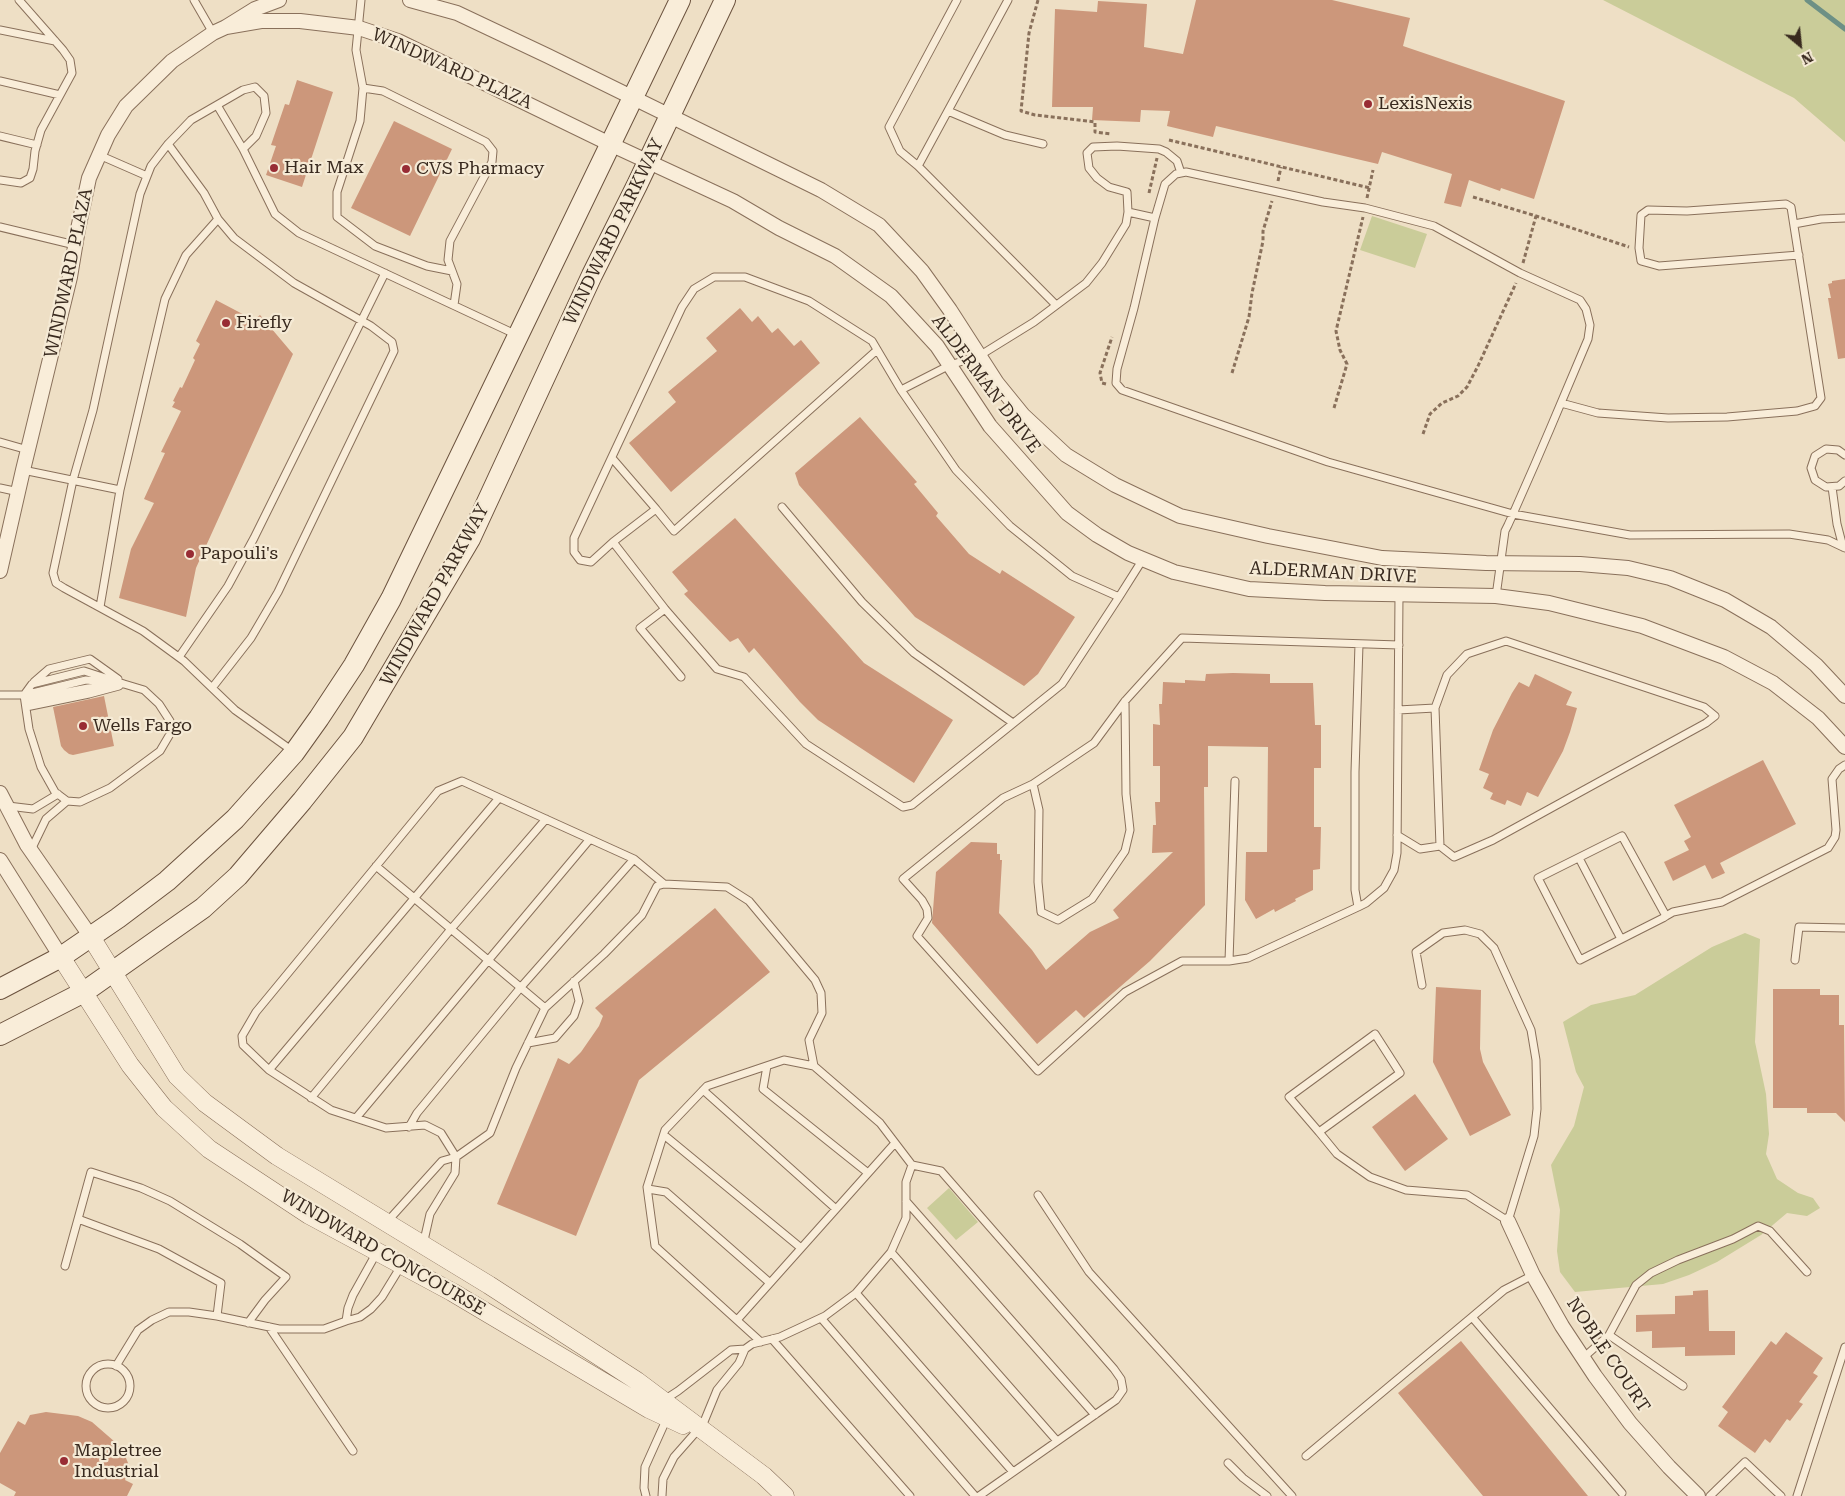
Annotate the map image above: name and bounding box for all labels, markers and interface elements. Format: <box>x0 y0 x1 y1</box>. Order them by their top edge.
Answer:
north arrow <box>1775 20 1825 70</box>
street label: WINDWARD PLAZA <box>368 24 536 114</box>
text: N <box>1799 49 1816 68</box>
place label: LexisNexis <box>1378 93 1472 115</box>
marker: LexisNexis <box>1362 98 1374 110</box>
street label: WINDWARD PARKWAY <box>559 135 669 329</box>
place label: Hair Max <box>284 157 364 179</box>
place label: CVS Pharmacy <box>416 158 544 180</box>
marker: Hair Max <box>268 162 280 174</box>
marker: CVS Pharmacy <box>400 163 412 175</box>
street label: WINDWARD PLAZA <box>40 186 98 360</box>
street label: ALDERMAN DRIVE <box>927 311 1045 457</box>
place label: Firefly <box>236 312 292 334</box>
marker: Firefly <box>220 317 232 329</box>
street label: WINDWARD PARKWAY <box>376 500 494 690</box>
place label: Papouli's <box>200 543 278 565</box>
marker: Papouli's <box>184 548 196 560</box>
street label: ALDERMAN DRIVE <box>1249 558 1417 588</box>
place label: Wells Fargo <box>93 715 192 737</box>
marker: Wells Fargo <box>77 720 89 732</box>
street label: WINDWARD CONCOURSE <box>277 1185 489 1321</box>
street label: NOBLE COURT <box>1562 1294 1654 1416</box>
place label: Mapletree Industrial <box>74 1440 162 1482</box>
marker: Mapletree Industrial <box>58 1455 70 1467</box>

